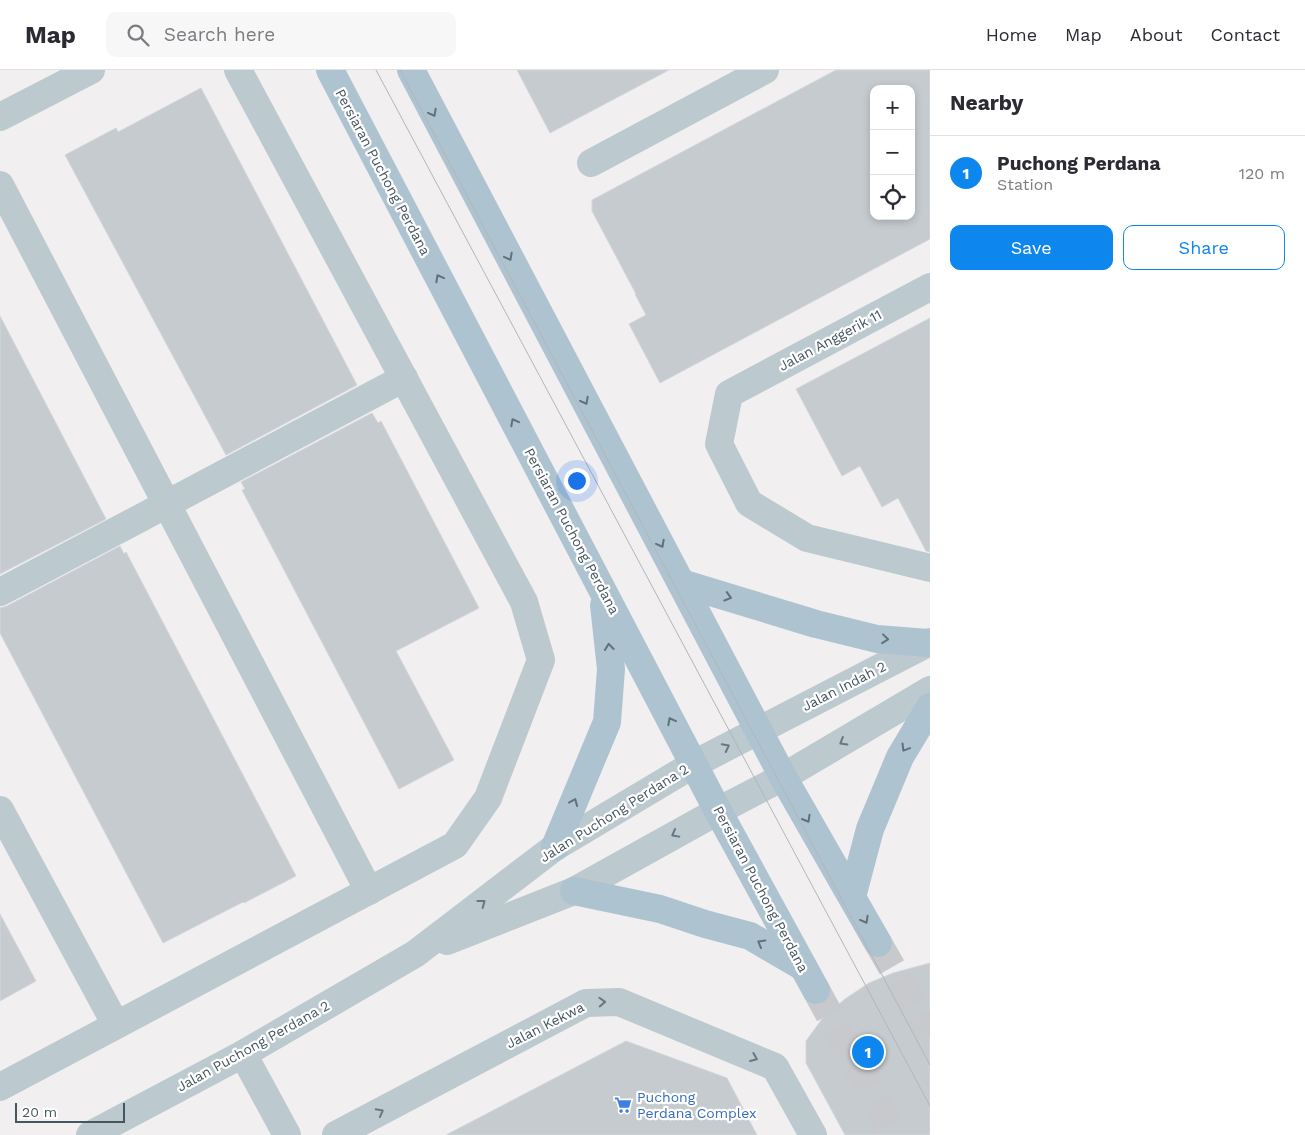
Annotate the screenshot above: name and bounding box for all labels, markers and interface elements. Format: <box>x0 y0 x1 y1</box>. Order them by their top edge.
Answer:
search box <box>106 12 456 57</box>
text: Map <box>25 21 76 49</box>
icon: search <box>124 21 152 49</box>
text: Search here <box>164 23 275 46</box>
text: Home <box>986 24 1037 45</box>
text: Map <box>1065 24 1102 45</box>
text: About <box>1130 24 1182 45</box>
text: Contact <box>1210 24 1280 45</box>
map controls <box>870 85 915 220</box>
button: + <box>870 85 915 130</box>
street label: Persiaran Puchong Perdana <box>332 86 434 258</box>
text: Nearby <box>950 90 1023 115</box>
one-way arrow <box>427 108 437 117</box>
button: − <box>870 130 915 175</box>
text: Puchong Perdana <box>997 152 1160 175</box>
text: 1 <box>963 164 969 183</box>
text: 120 m <box>1239 164 1285 183</box>
button: locate <box>870 175 915 220</box>
text: Station <box>997 175 1053 194</box>
button: Save <box>950 225 1113 270</box>
button: Share <box>1123 225 1285 270</box>
one-way arrow <box>503 252 513 261</box>
one-way arrow <box>435 274 445 283</box>
street label: Jalan Anggerik 11 <box>776 306 884 374</box>
one-way arrow <box>579 395 589 404</box>
one-way arrow <box>510 418 520 427</box>
street label: Persiaran Puchong Perdana <box>521 445 623 617</box>
your location <box>564 468 590 494</box>
one-way arrow <box>655 539 665 548</box>
one-way arrow <box>723 591 732 601</box>
one-way arrow <box>881 633 889 644</box>
one-way arrow <box>604 642 615 650</box>
street label: Jalan Indah 2 <box>799 658 889 714</box>
one-way arrow <box>667 717 677 726</box>
one-way arrow <box>839 735 848 745</box>
one-way arrow <box>721 743 730 753</box>
one-way arrow <box>902 743 912 752</box>
street label: Jalan Puchong Perdana 2 <box>537 761 691 865</box>
one-way arrow <box>567 798 578 807</box>
street label: Persiaran Puchong Perdana <box>710 803 812 975</box>
one-way arrow <box>801 814 811 823</box>
one-way arrow <box>672 828 681 838</box>
one-way arrow <box>476 900 486 909</box>
one-way arrow <box>859 914 869 923</box>
one-way arrow <box>758 939 767 949</box>
street label: Jalan Puchong Perdana 2 <box>174 997 332 1095</box>
one-way arrow <box>599 997 607 1008</box>
street label: Jalan Kekwa <box>503 998 587 1052</box>
pin: 1 <box>852 1033 884 1071</box>
one-way arrow <box>749 1051 758 1062</box>
place label: Puchong Perdana Complex <box>637 1089 756 1121</box>
supermarket icon: Puchong Perdana Complex <box>613 1095 633 1115</box>
scale bar <box>15 1100 125 1123</box>
text: 20 m <box>22 1104 57 1120</box>
one-way arrow <box>374 1108 383 1118</box>

